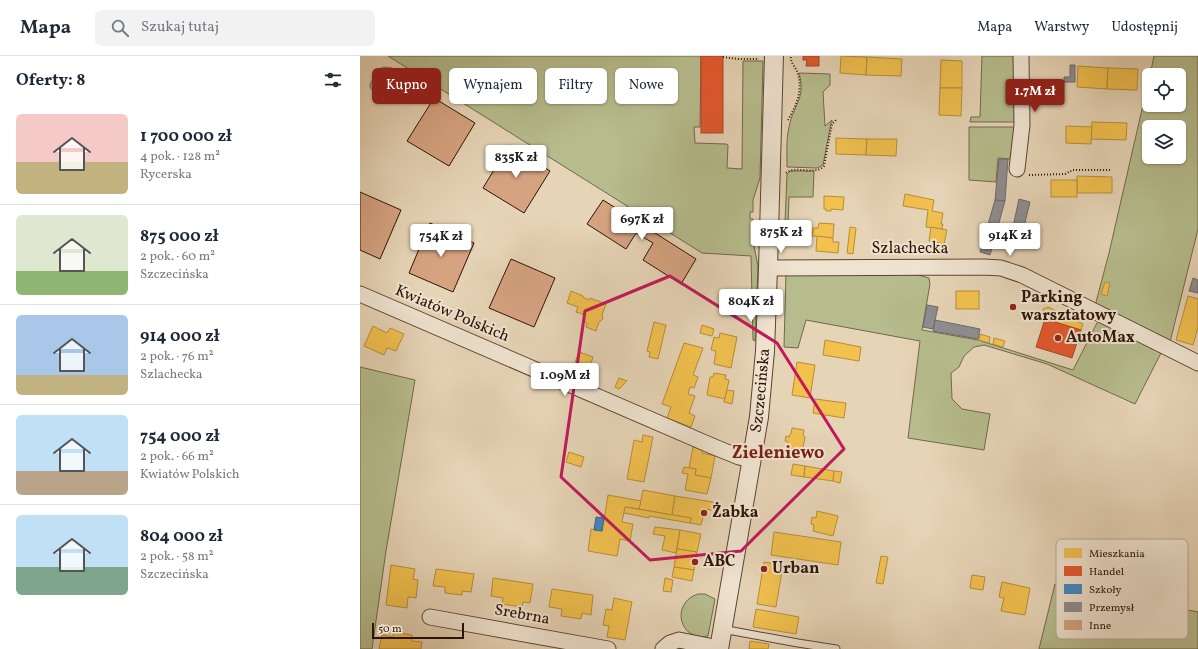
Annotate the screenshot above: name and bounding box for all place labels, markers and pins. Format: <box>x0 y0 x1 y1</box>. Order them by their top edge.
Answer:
pin: 1.7M zł <box>998 79 1072 113</box>
pin: 835K zł <box>479 145 553 179</box>
pin: 697K zł <box>605 207 679 241</box>
pin: 875K zł <box>744 220 818 254</box>
pin: 914K zł <box>973 223 1047 257</box>
pin: 754K zł <box>404 224 478 258</box>
place label: Parking warsztatowy <box>1021 287 1116 327</box>
pin: 804K zł <box>714 289 788 323</box>
marker: Parking warsztatowy <box>1008 302 1018 312</box>
place label: AutoMax <box>1066 327 1135 349</box>
marker: AutoMax <box>1053 333 1063 343</box>
pin: 1.09M zł <box>524 363 606 397</box>
place label: Żabka <box>712 502 759 524</box>
marker: Żabka <box>699 508 709 518</box>
place label: ABC <box>703 551 735 573</box>
marker: ABC <box>690 557 700 567</box>
place label: Urban <box>772 558 820 580</box>
marker: Urban <box>759 564 769 574</box>

